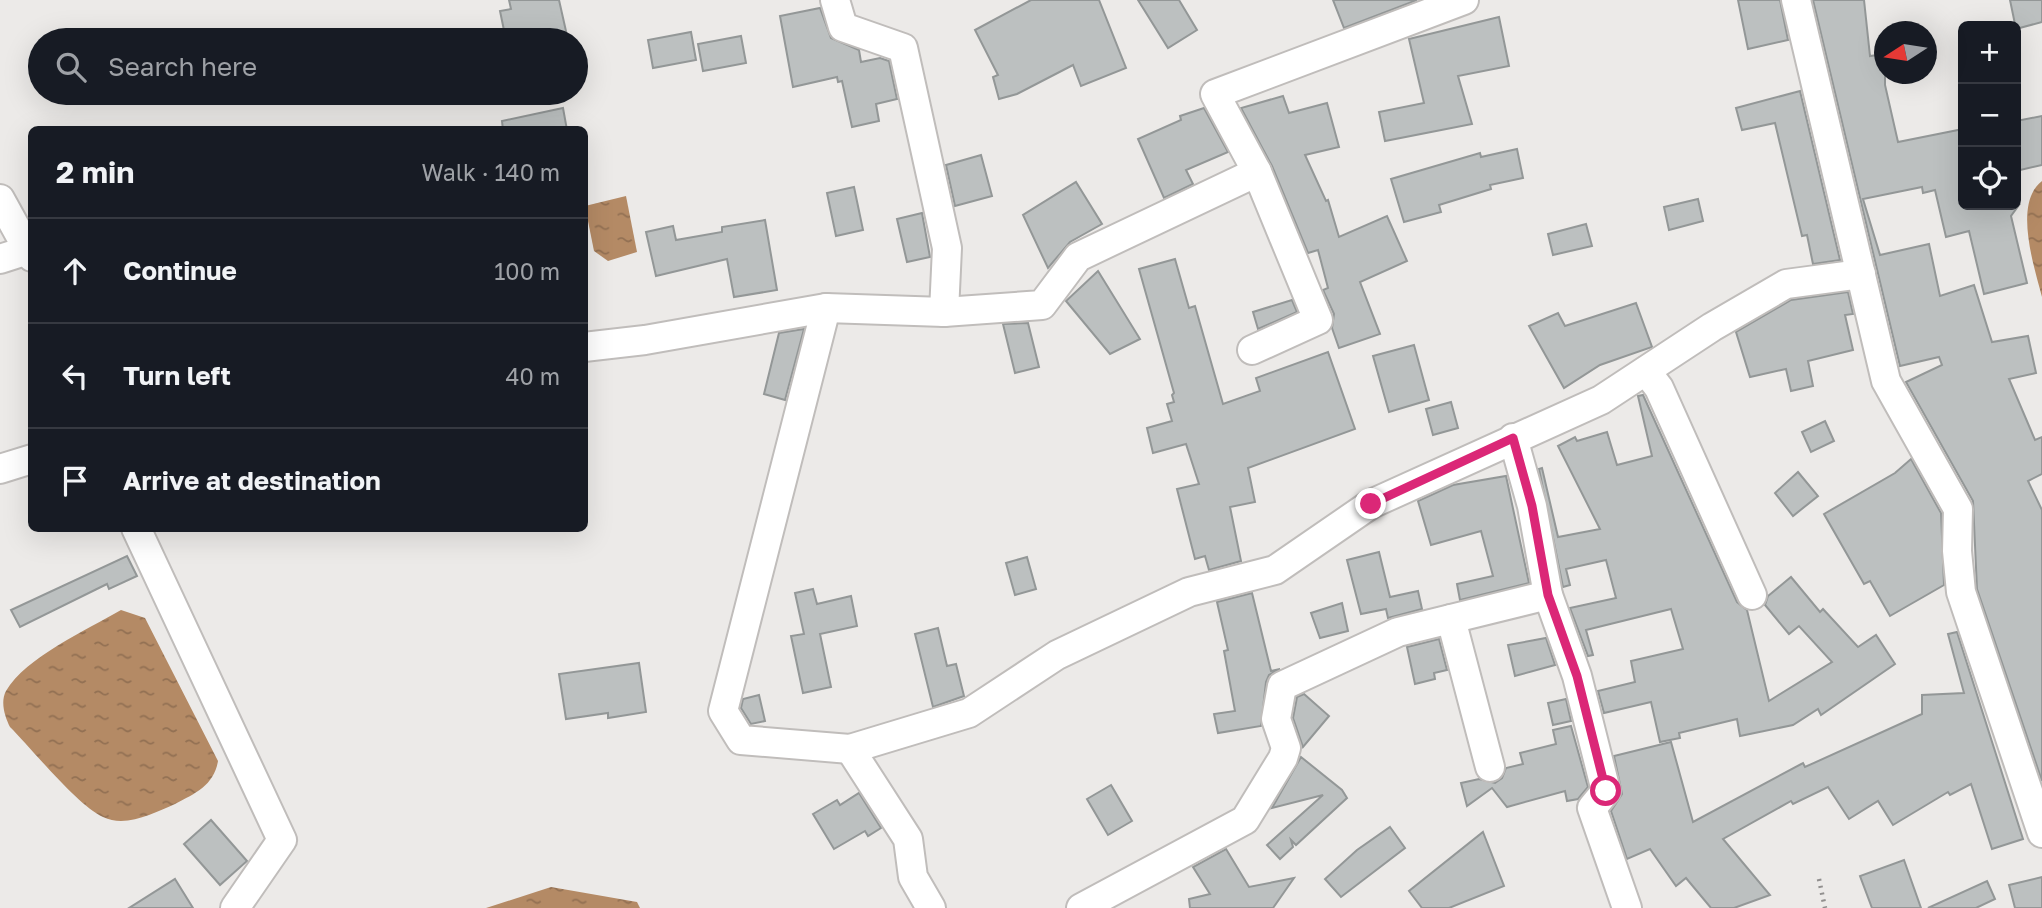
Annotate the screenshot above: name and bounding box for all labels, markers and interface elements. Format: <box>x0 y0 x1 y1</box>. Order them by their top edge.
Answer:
north arrow <box>1874 21 1937 84</box>
map controls <box>1958 21 2021 210</box>
button: + <box>1958 21 2021 84</box>
search box <box>28 28 588 105</box>
icon: search <box>52 48 90 86</box>
text: Search here <box>108 51 257 82</box>
button: − <box>1958 84 2021 147</box>
button: locate <box>1958 147 2021 210</box>
text: 2 min <box>56 154 134 190</box>
text: Walk · 140 m <box>422 158 560 186</box>
icon: ahead <box>56 252 94 290</box>
text: Continue <box>123 255 237 286</box>
text: 100 m <box>494 257 560 285</box>
icon: left <box>56 357 94 395</box>
text: Turn left <box>123 360 231 391</box>
text: 40 m <box>506 362 560 390</box>
icon: arrive <box>56 462 94 500</box>
text: Arrive at destination <box>123 465 381 496</box>
route end <box>1355 488 1386 519</box>
route start <box>1590 775 1621 806</box>

